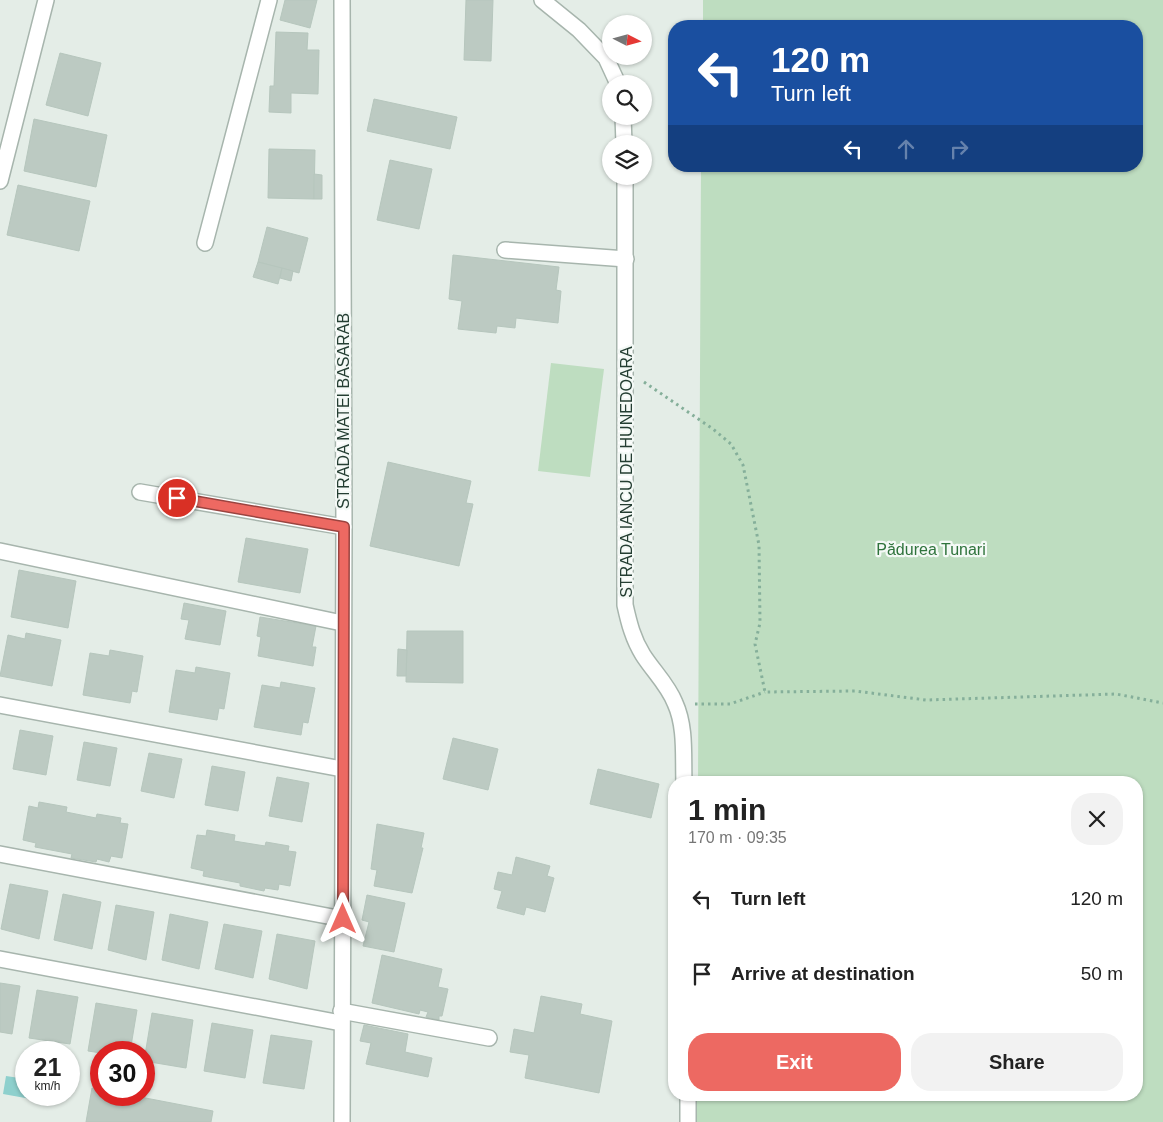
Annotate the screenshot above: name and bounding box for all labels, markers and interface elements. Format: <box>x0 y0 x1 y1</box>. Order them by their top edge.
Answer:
north arrow <box>602 15 652 65</box>
map controls <box>602 15 652 185</box>
icon: left <box>688 40 753 105</box>
text: 120 m <box>771 40 870 79</box>
button: search <box>602 75 652 125</box>
text: Turn left <box>771 81 851 106</box>
button: layers <box>602 135 652 185</box>
icon: left <box>839 135 867 163</box>
icon: ahead <box>892 135 920 163</box>
icon: right <box>945 135 973 163</box>
street label: STRADA MATEI BASARAB <box>335 313 352 509</box>
street label: STRADA IANCU DE HUNEDOARA <box>618 346 635 598</box>
pin <box>156 477 198 519</box>
icon: arrive <box>163 484 191 512</box>
park label: Pădurea Tunari <box>876 541 986 558</box>
text: 1 min <box>688 793 766 826</box>
button: close <box>1071 793 1123 845</box>
text: 170 m · 09:35 <box>688 829 787 846</box>
icon: left <box>688 885 716 913</box>
text: Turn left <box>731 888 806 909</box>
text: 120 m <box>1070 888 1123 909</box>
position arrow <box>316 892 368 944</box>
icon: arrive <box>688 960 716 988</box>
text: Arrive at destination <box>731 963 915 984</box>
text: 50 m <box>1081 963 1123 984</box>
button: Exit <box>688 1033 901 1091</box>
button: Share <box>911 1033 1123 1091</box>
speed limit sign: 30 <box>90 1041 155 1106</box>
text: 21 <box>34 1053 61 1081</box>
text: km/h <box>34 1079 61 1093</box>

